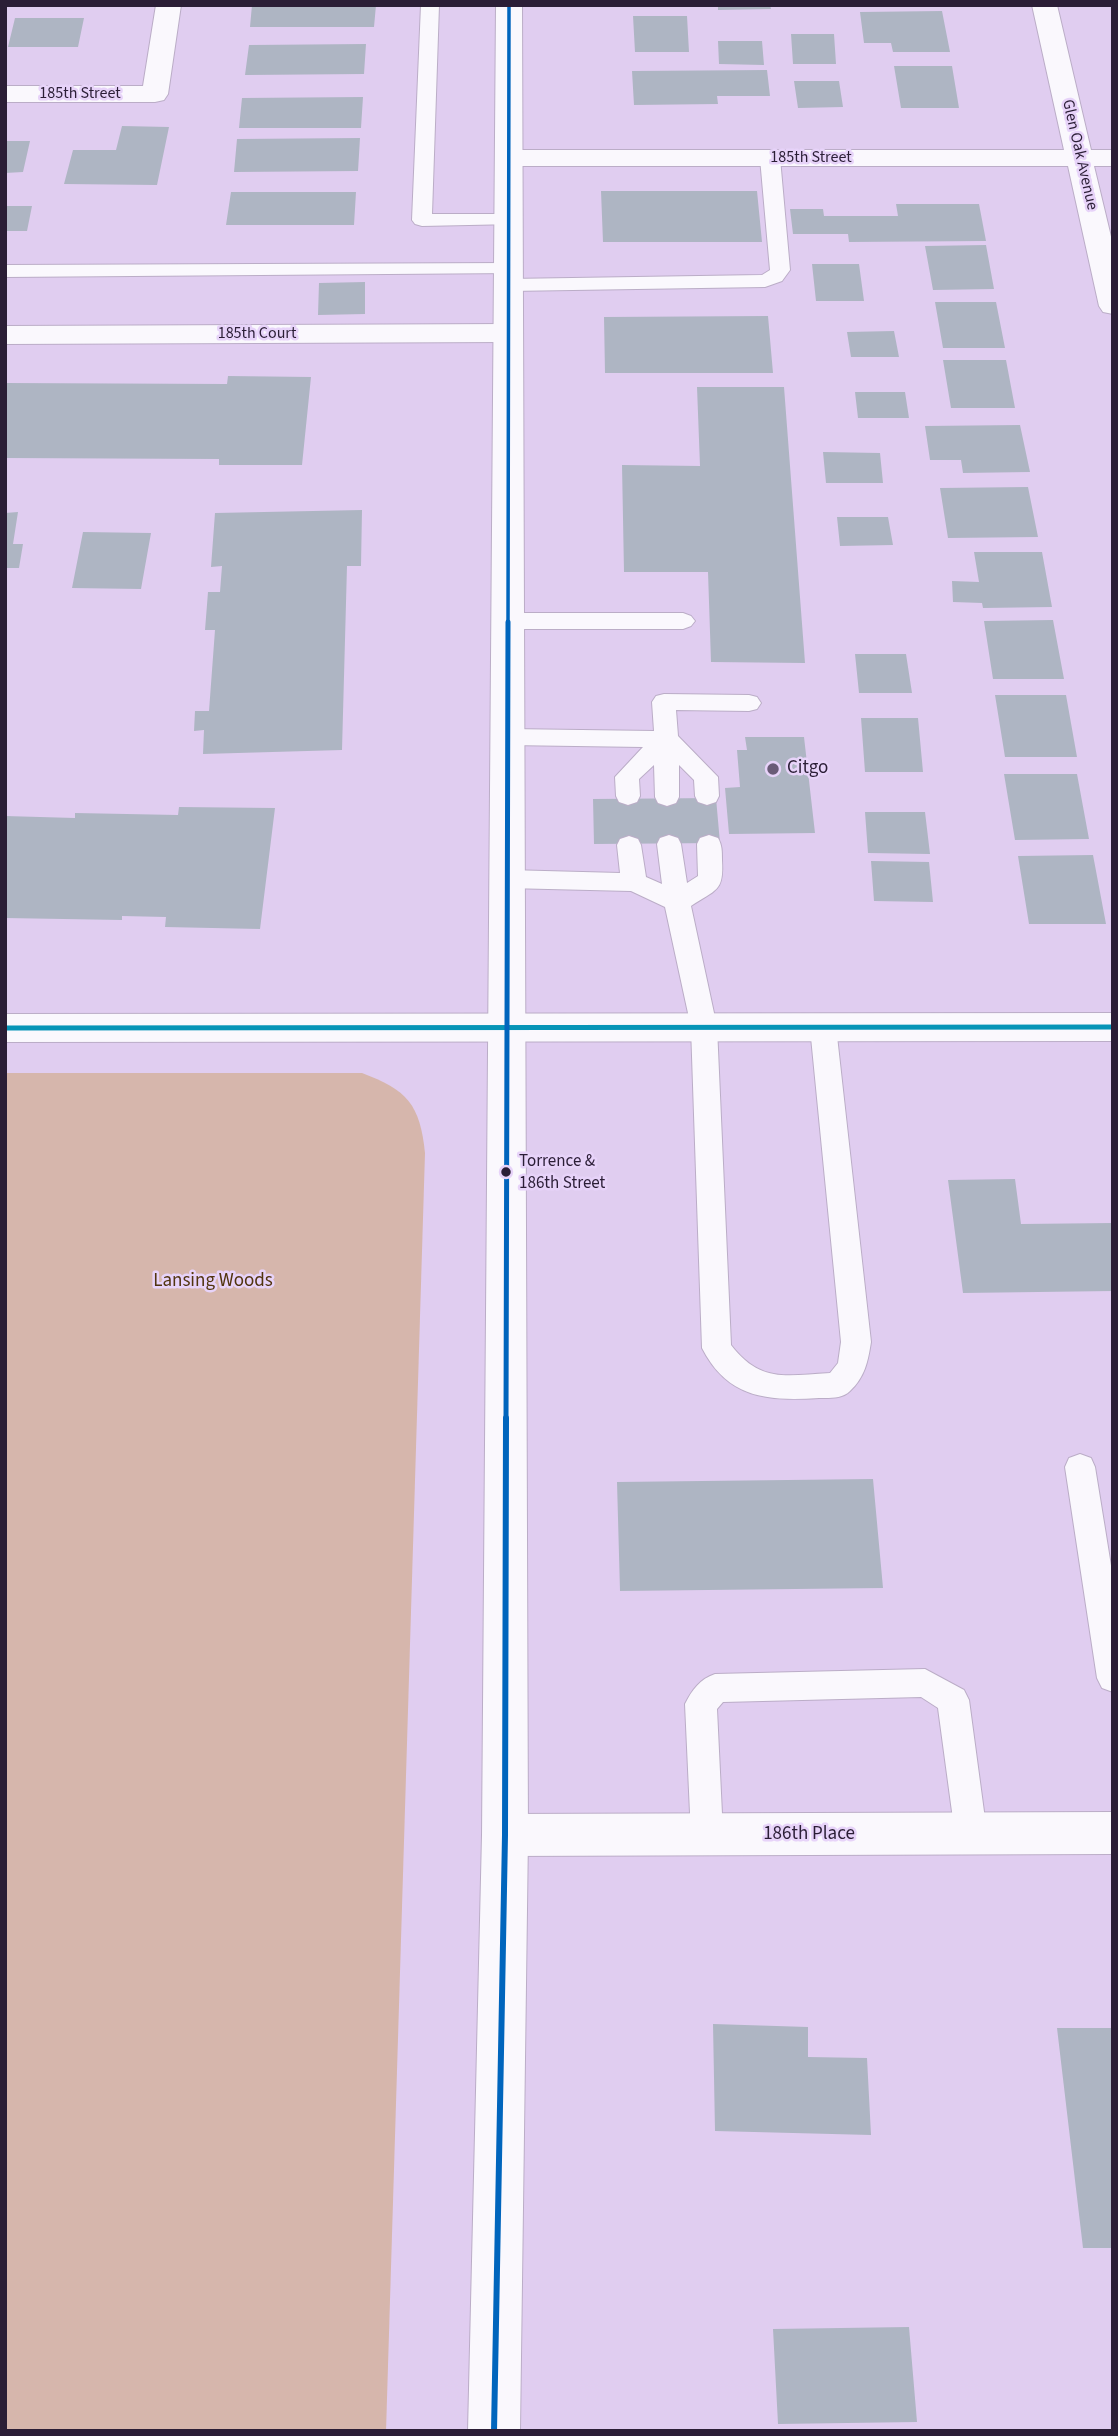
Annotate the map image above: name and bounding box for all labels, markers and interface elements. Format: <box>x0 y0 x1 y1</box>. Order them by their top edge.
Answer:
street label: 185th Street <box>39 84 121 104</box>
street label: Glen Oak Avenue <box>1057 98 1101 212</box>
street label: 185th Street <box>770 148 852 168</box>
street label: 185th Court <box>218 324 296 344</box>
place label: Citgo <box>787 758 828 780</box>
marker: Citgo <box>765 761 781 777</box>
place label: Torrence & 186th Street <box>519 1152 605 1192</box>
marker: Torrence & 186th Street <box>499 1165 513 1179</box>
park label: Lansing Woods <box>153 1271 273 1293</box>
street label: 186th Place <box>763 1824 855 1846</box>

